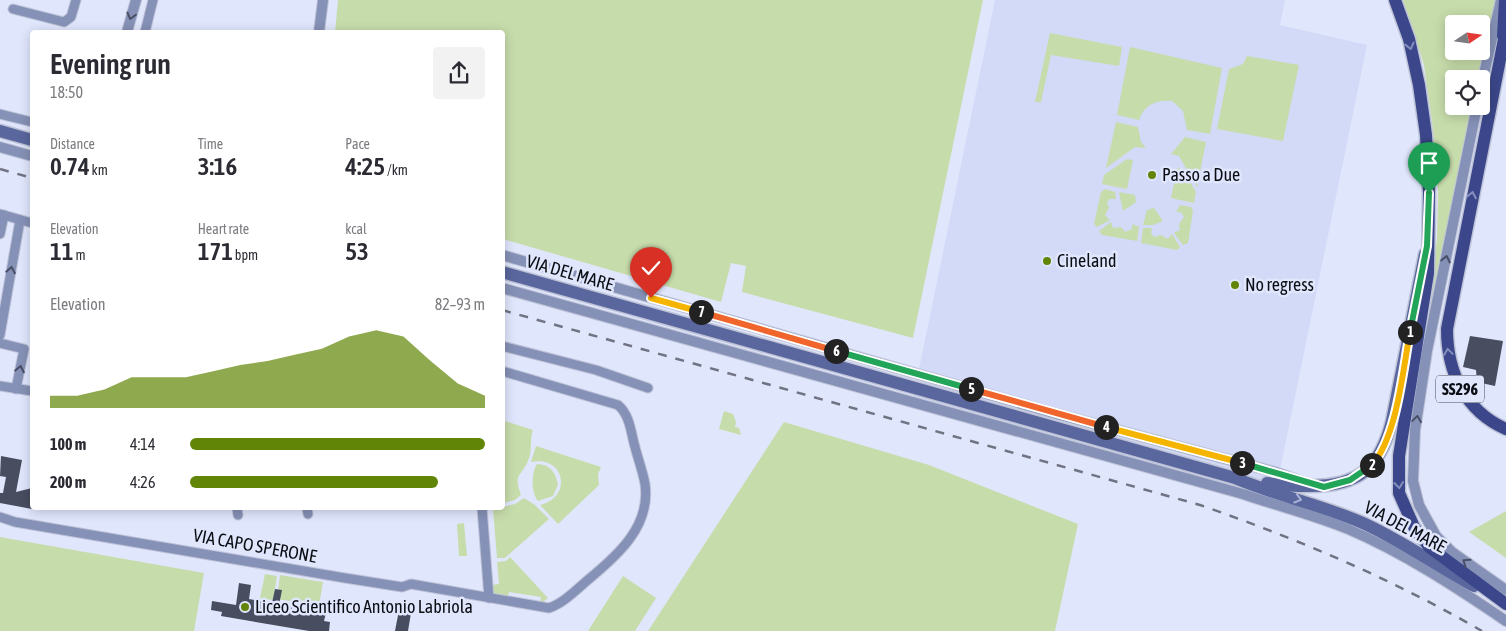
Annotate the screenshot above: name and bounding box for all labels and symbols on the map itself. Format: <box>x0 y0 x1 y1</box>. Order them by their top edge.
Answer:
one-way arrow <box>126 12 137 21</box>
north arrow <box>1445 15 1490 60</box>
one-way arrow <box>1405 42 1415 50</box>
pin <box>1408 142 1450 193</box>
place label: Passo a Due <box>1162 164 1240 185</box>
marker: Passo a Due <box>1146 169 1158 181</box>
one-way arrow <box>1466 191 1477 200</box>
pin <box>630 247 672 298</box>
street label: VIA DEL MARE <box>524 250 616 295</box>
place label: Cineland <box>1057 250 1117 271</box>
marker: Cineland <box>1041 255 1053 267</box>
one-way arrow <box>1440 255 1451 264</box>
one-way arrow <box>6 266 16 275</box>
place label: No regress <box>1245 274 1314 295</box>
marker: No regress <box>1229 279 1241 291</box>
pin: 7 <box>688 300 714 324</box>
pin: 1 <box>1398 320 1422 344</box>
pin: 6 <box>824 338 848 364</box>
one-way arrow <box>1443 347 1454 355</box>
one-way arrow <box>14 365 25 373</box>
pin: 5 <box>958 376 984 402</box>
road number: SS296 <box>1436 376 1484 402</box>
pin: 4 <box>1094 414 1118 440</box>
one-way arrow <box>1411 415 1422 423</box>
pin: 3 <box>1230 450 1254 476</box>
pin: 2 <box>1360 452 1384 478</box>
one-way arrow <box>1393 481 1404 489</box>
one-way arrow <box>1293 494 1302 504</box>
street label: VIA DEL MARE <box>1361 496 1450 557</box>
street label: VIA CAPO SPERONE <box>192 524 319 567</box>
one-way arrow <box>1462 559 1472 568</box>
place label: Liceo Scientifico Antonio Labriola <box>255 596 473 617</box>
marker: Liceo Scientifico Antonio Labriola <box>239 601 251 613</box>

